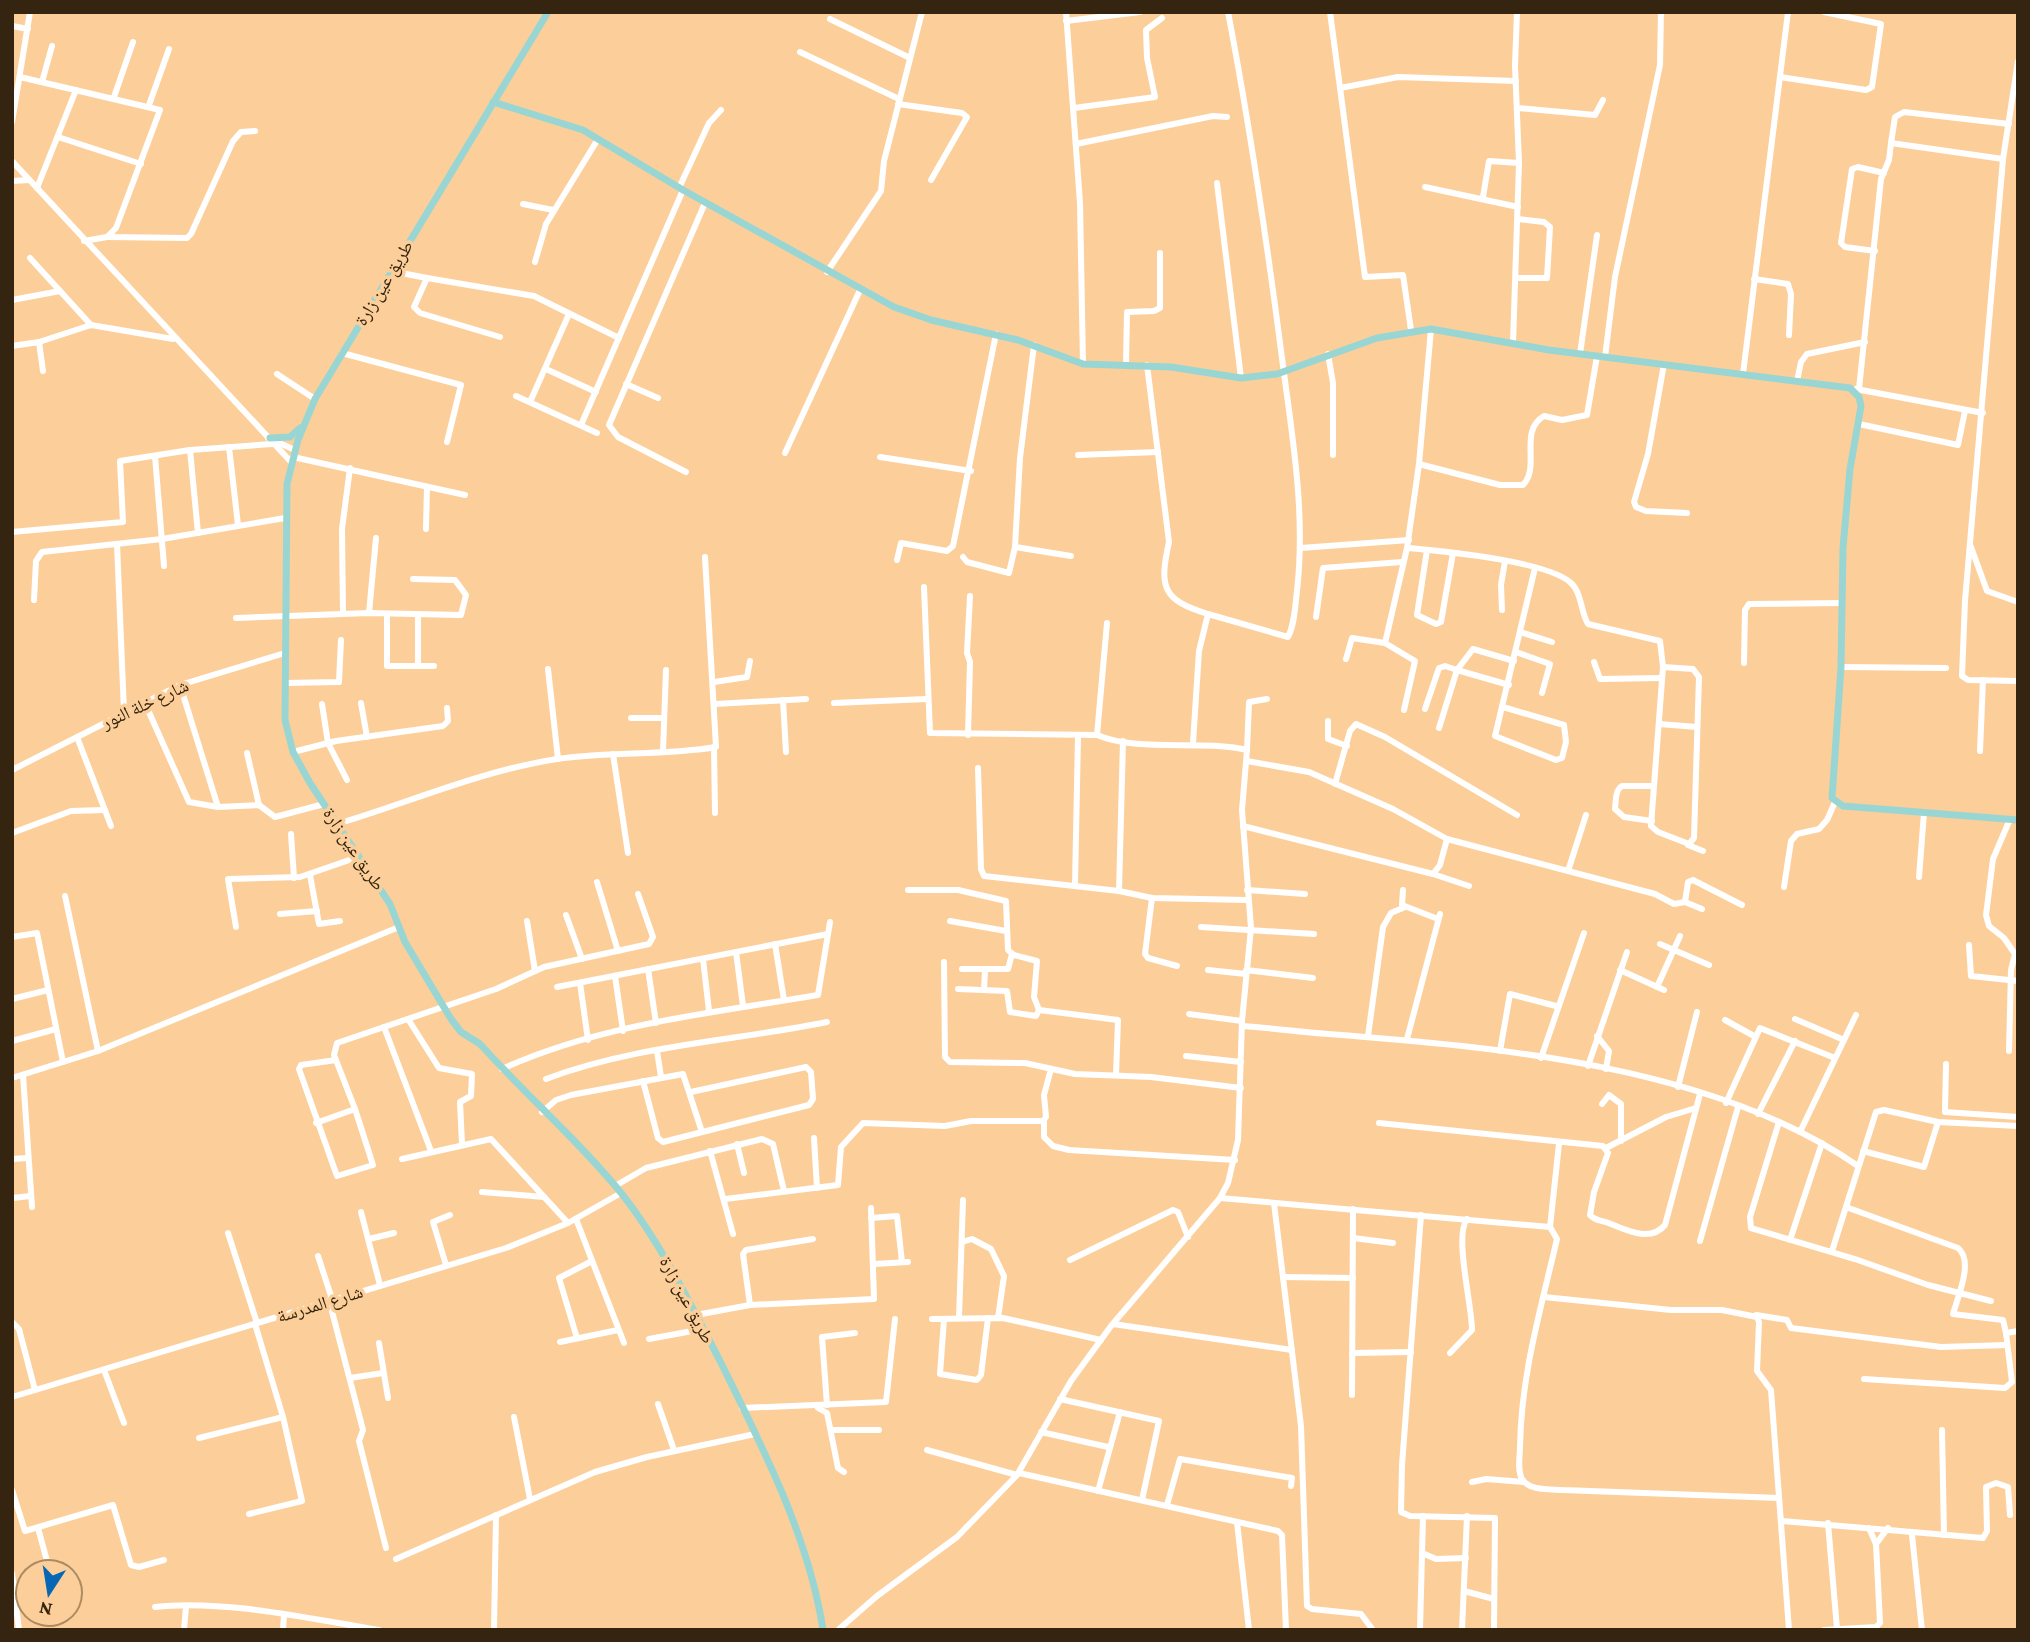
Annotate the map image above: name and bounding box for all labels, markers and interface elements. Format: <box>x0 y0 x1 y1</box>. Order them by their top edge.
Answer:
street label: طريق عين زارة <box>351 237 418 329</box>
street label: شارع خلة النور <box>97 675 192 734</box>
street label: طريق عين زارة <box>318 804 389 895</box>
street label: طريق عين زارة <box>655 1253 718 1347</box>
street label: شارع المدرسة <box>275 1281 366 1327</box>
north arrow <box>14 1558 84 1628</box>
text: N <box>37 1598 54 1621</box>

